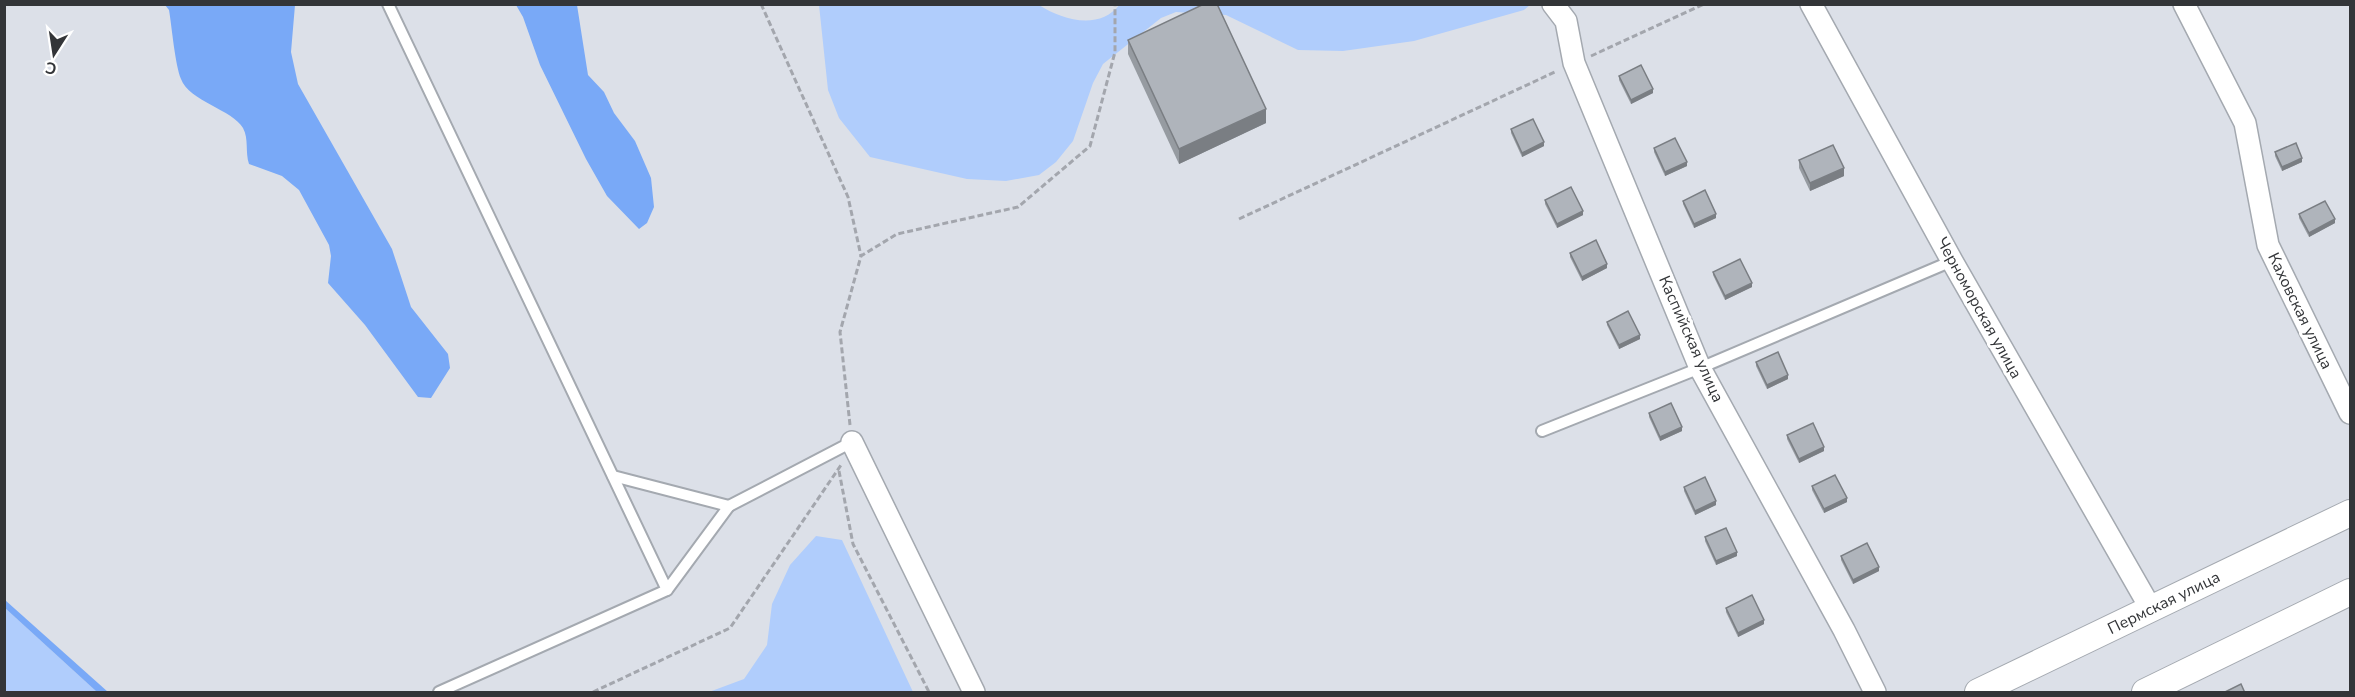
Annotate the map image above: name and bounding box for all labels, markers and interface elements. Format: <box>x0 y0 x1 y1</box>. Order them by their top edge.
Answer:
north arrow <box>24 24 84 84</box>
text: С <box>43 56 59 80</box>
street label: Черноморская улица <box>1931 233 2027 383</box>
street label: Каховская улица <box>2262 249 2338 373</box>
street label: Каспийская улица <box>1653 272 1729 406</box>
street label: Пермская улица <box>2104 566 2224 640</box>

